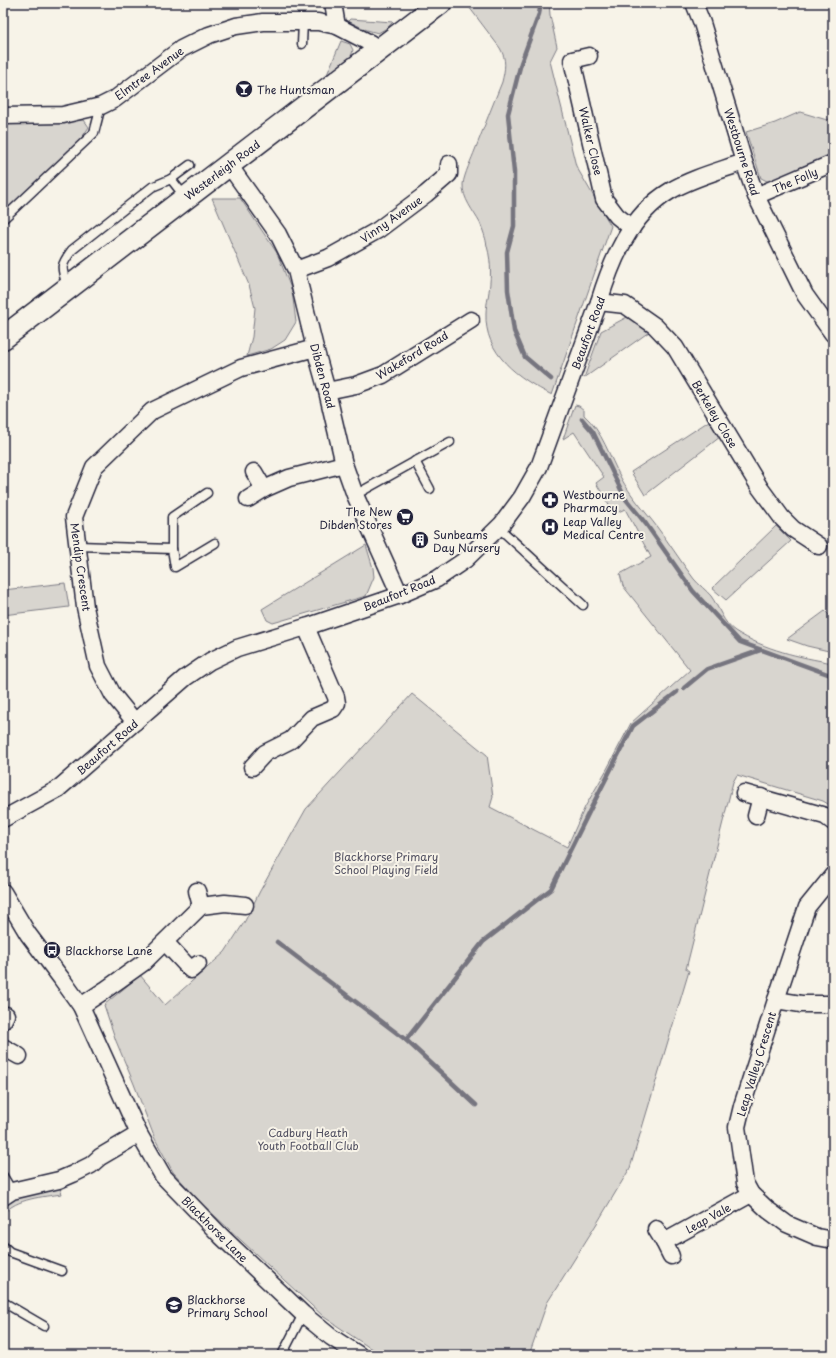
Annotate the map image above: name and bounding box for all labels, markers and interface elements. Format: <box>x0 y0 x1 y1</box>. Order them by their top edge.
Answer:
street label: Elmtree Avenue <box>111 42 187 104</box>
bar icon: The Huntsman <box>234 79 254 99</box>
place label: The Huntsman <box>257 81 335 98</box>
street label: Walker Close <box>575 105 607 177</box>
street label: Westbourne Road <box>720 106 764 198</box>
street label: Westerleigh Road <box>181 136 263 204</box>
street label: The Folly <box>770 163 820 197</box>
street label: Vinny Avenue <box>357 191 425 247</box>
street label: Beaufort Road <box>567 294 609 372</box>
street label: Wakeford Road <box>373 327 451 383</box>
street label: Dibden Road <box>306 341 340 411</box>
street label: Berkeley Close <box>688 377 742 451</box>
place label: Westbourne Pharmacy <box>563 486 625 516</box>
pharmacy icon: Westbourne Pharmacy <box>540 490 560 510</box>
place label: The New Dibden Stores <box>319 503 392 533</box>
supermarket icon: The New Dibden Stores <box>395 507 415 527</box>
place label: Leap Valley Medical Centre <box>563 513 644 543</box>
hospital icon: Leap Valley Medical Centre <box>540 517 560 537</box>
street label: Mendip Crescent <box>66 522 96 613</box>
place label: Sunbeams Day Nursery <box>433 526 500 556</box>
building icon: Sunbeams Day Nursery <box>410 530 430 550</box>
street label: Beaufort Road <box>360 571 438 615</box>
street label: Beaufort Road <box>72 715 142 779</box>
park label: Blackhorse Primary School Playing Field <box>334 848 438 878</box>
bus stop icon: Blackhorse Lane <box>42 940 62 960</box>
place label: Blackhorse Lane <box>65 942 153 959</box>
street label: Leap Valley Crescent <box>732 1009 780 1118</box>
park label: Cadbury Heath Youth Football Club <box>257 1124 359 1154</box>
street label: Blackhorse Lane <box>178 1192 252 1266</box>
street label: Leap Vale <box>682 1199 734 1237</box>
place label: Blackhorse Primary School <box>187 1291 268 1321</box>
school or university icon: Blackhorse Primary School <box>164 1295 184 1315</box>

